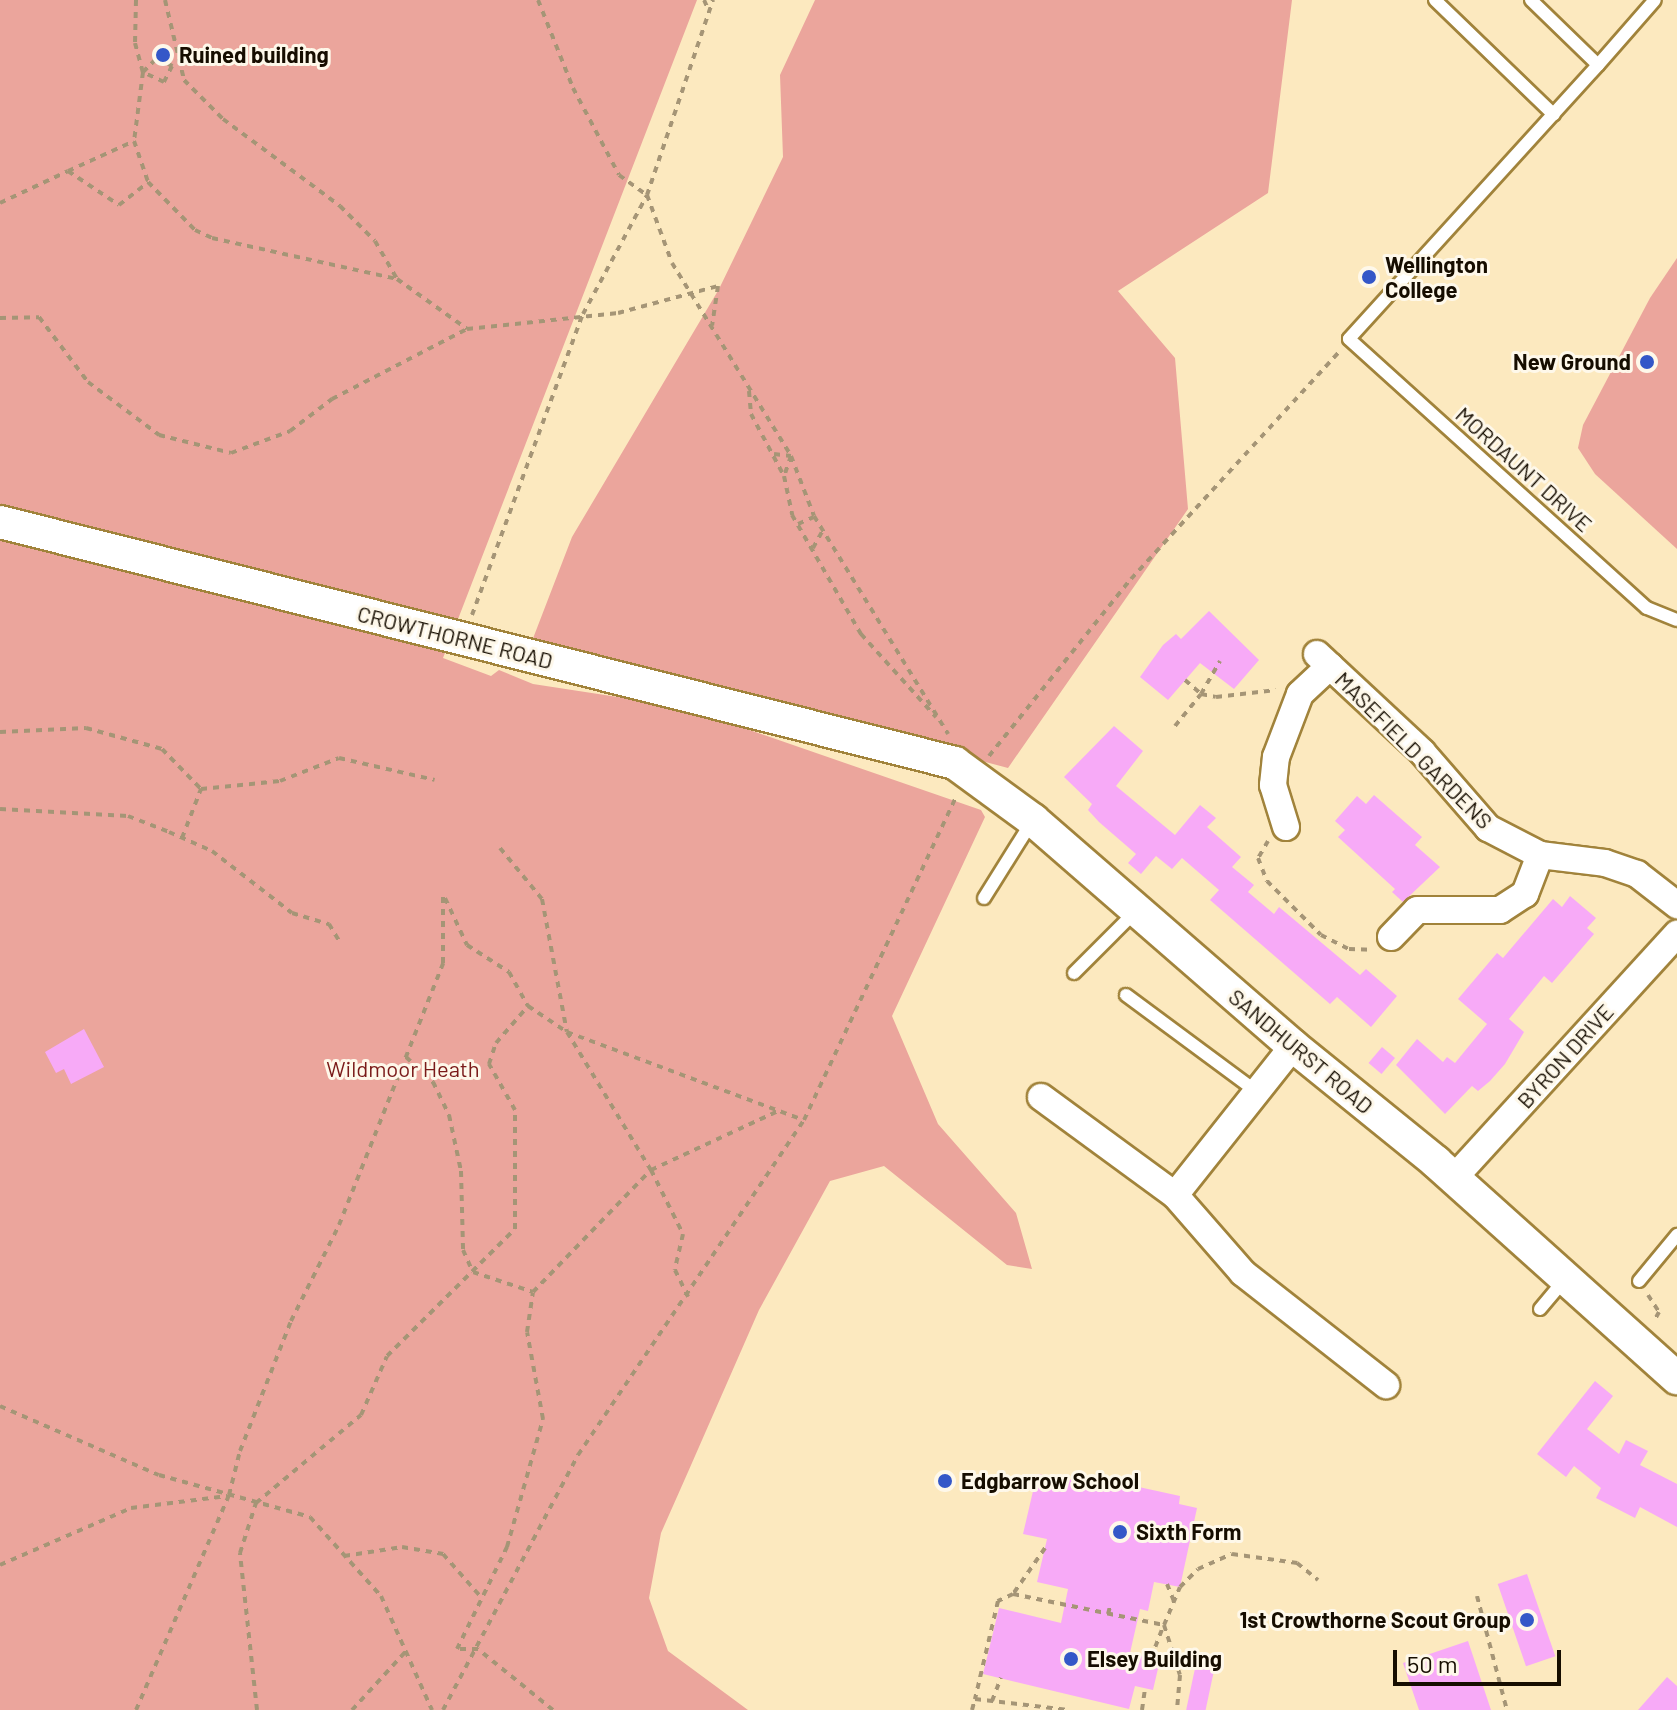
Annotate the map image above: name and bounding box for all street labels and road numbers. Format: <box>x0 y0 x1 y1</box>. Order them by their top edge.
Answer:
street label: MORDAUNT DRIVE <box>1451 401 1597 537</box>
street label: CROWTHORNE ROAD <box>355 600 555 674</box>
street label: MASEFIELD GARDENS <box>1330 666 1498 834</box>
street label: SANDHURST ROAD <box>1224 983 1378 1119</box>
street label: BYRON DRIVE <box>1511 998 1619 1114</box>

